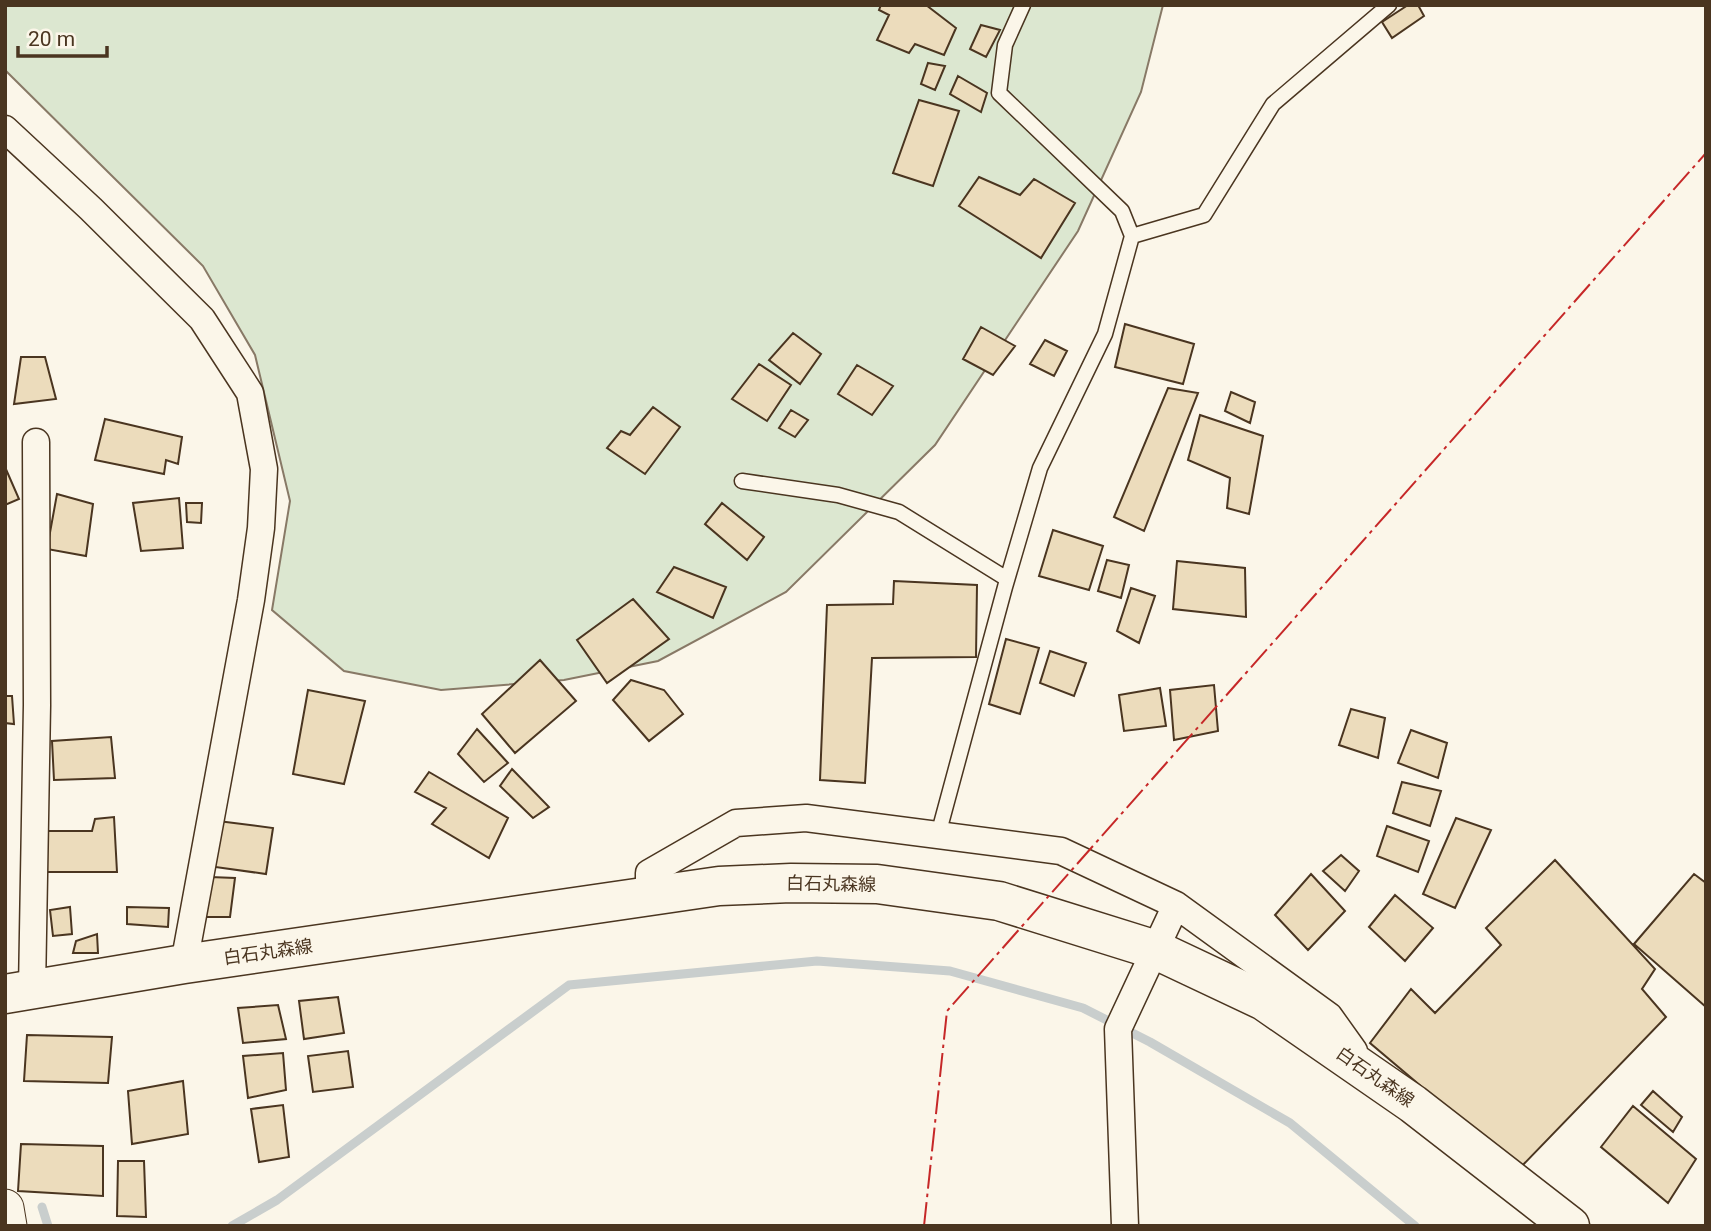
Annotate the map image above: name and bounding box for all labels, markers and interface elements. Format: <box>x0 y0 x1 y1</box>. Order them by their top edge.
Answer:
scale bar <box>18 14 107 58</box>
text: 20 m <box>28 27 75 51</box>
street label: 白石丸森線 <box>786 872 876 895</box>
street label: 白石丸森線 <box>222 935 314 968</box>
street label: 白石丸森線 <box>1332 1042 1418 1111</box>

